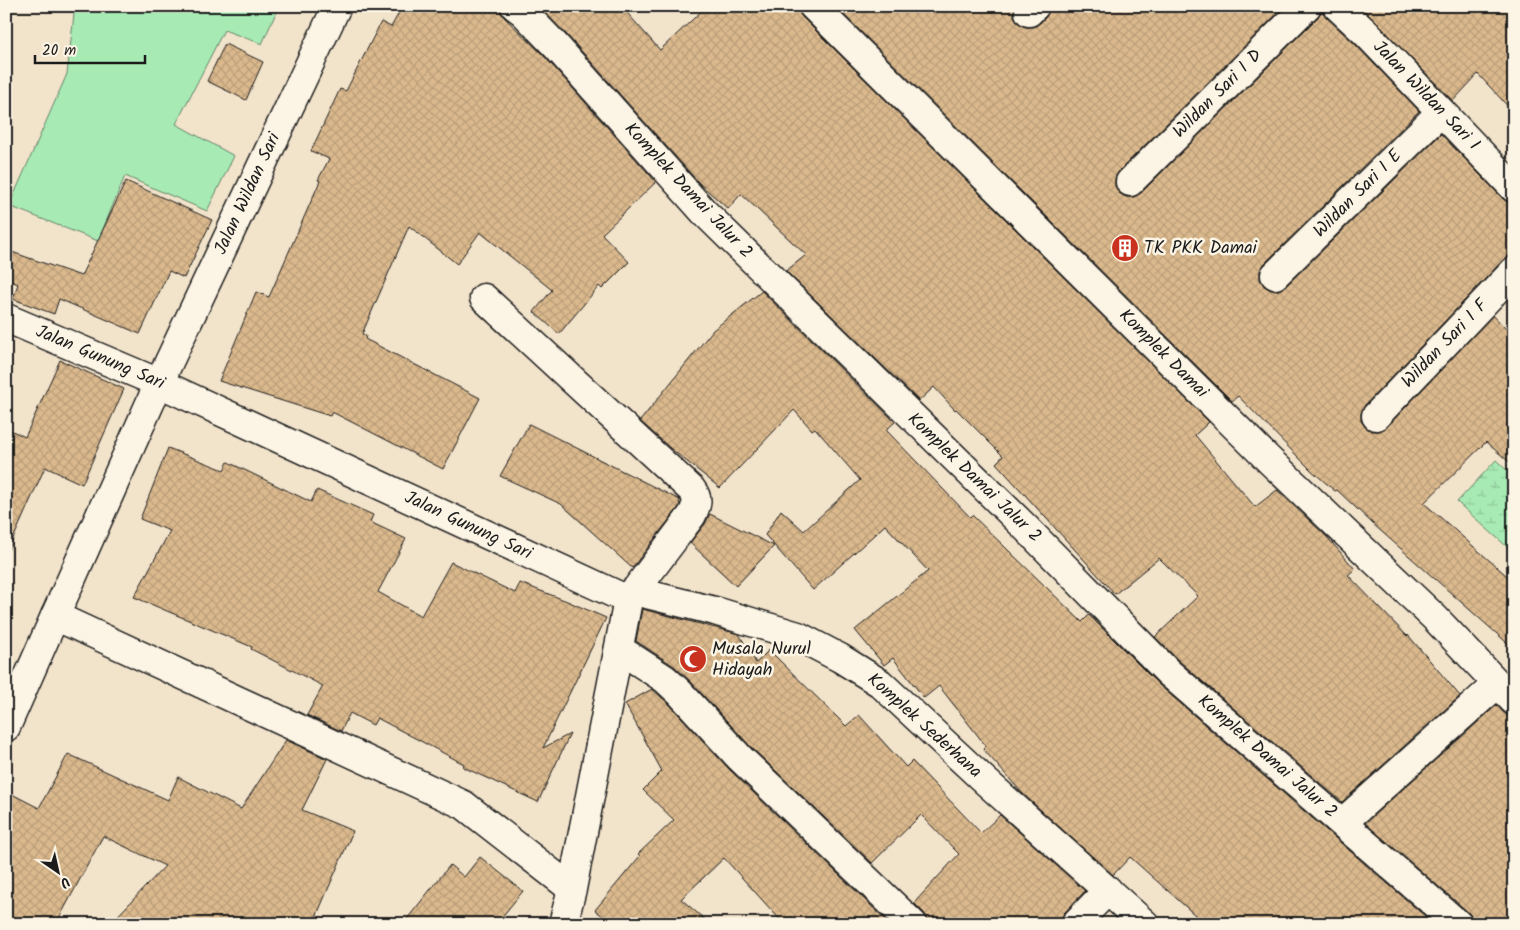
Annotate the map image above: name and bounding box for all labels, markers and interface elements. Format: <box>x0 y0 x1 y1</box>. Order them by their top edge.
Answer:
scale bar <box>35 32 145 64</box>
street label: Jalan Wildan Sari I <box>1365 34 1487 158</box>
text: 20 m <box>42 39 76 63</box>
street label: Wildan Sari I D <box>1166 42 1270 146</box>
street label: Komplek Damai Jalur 2 <box>617 116 759 266</box>
street label: Jalan Wildan Sari <box>207 128 289 260</box>
street label: Wildan Sari I E <box>1307 142 1410 245</box>
building icon: TK PKK Damai <box>1110 233 1140 263</box>
place label: TK PKK Damai <box>1144 234 1258 263</box>
street label: Wildan Sari I F <box>1395 292 1496 395</box>
street label: Komplek Damai <box>1111 302 1215 406</box>
street label: Jalan Gunung Sari <box>31 318 170 399</box>
street label: Komplek Damai Jalur 2 <box>900 406 1048 550</box>
street label: Jalan Gunung Sari <box>399 484 537 569</box>
place label: Musala Nurul Hidayah <box>712 635 811 685</box>
mosque icon: Musala Nurul Hidayah <box>678 644 708 674</box>
street label: Komplek Sederhana <box>860 666 988 786</box>
street label: Komplek Damai Jalur 2 <box>1190 688 1344 826</box>
north arrow <box>32 848 82 898</box>
text: U <box>55 870 74 894</box>

